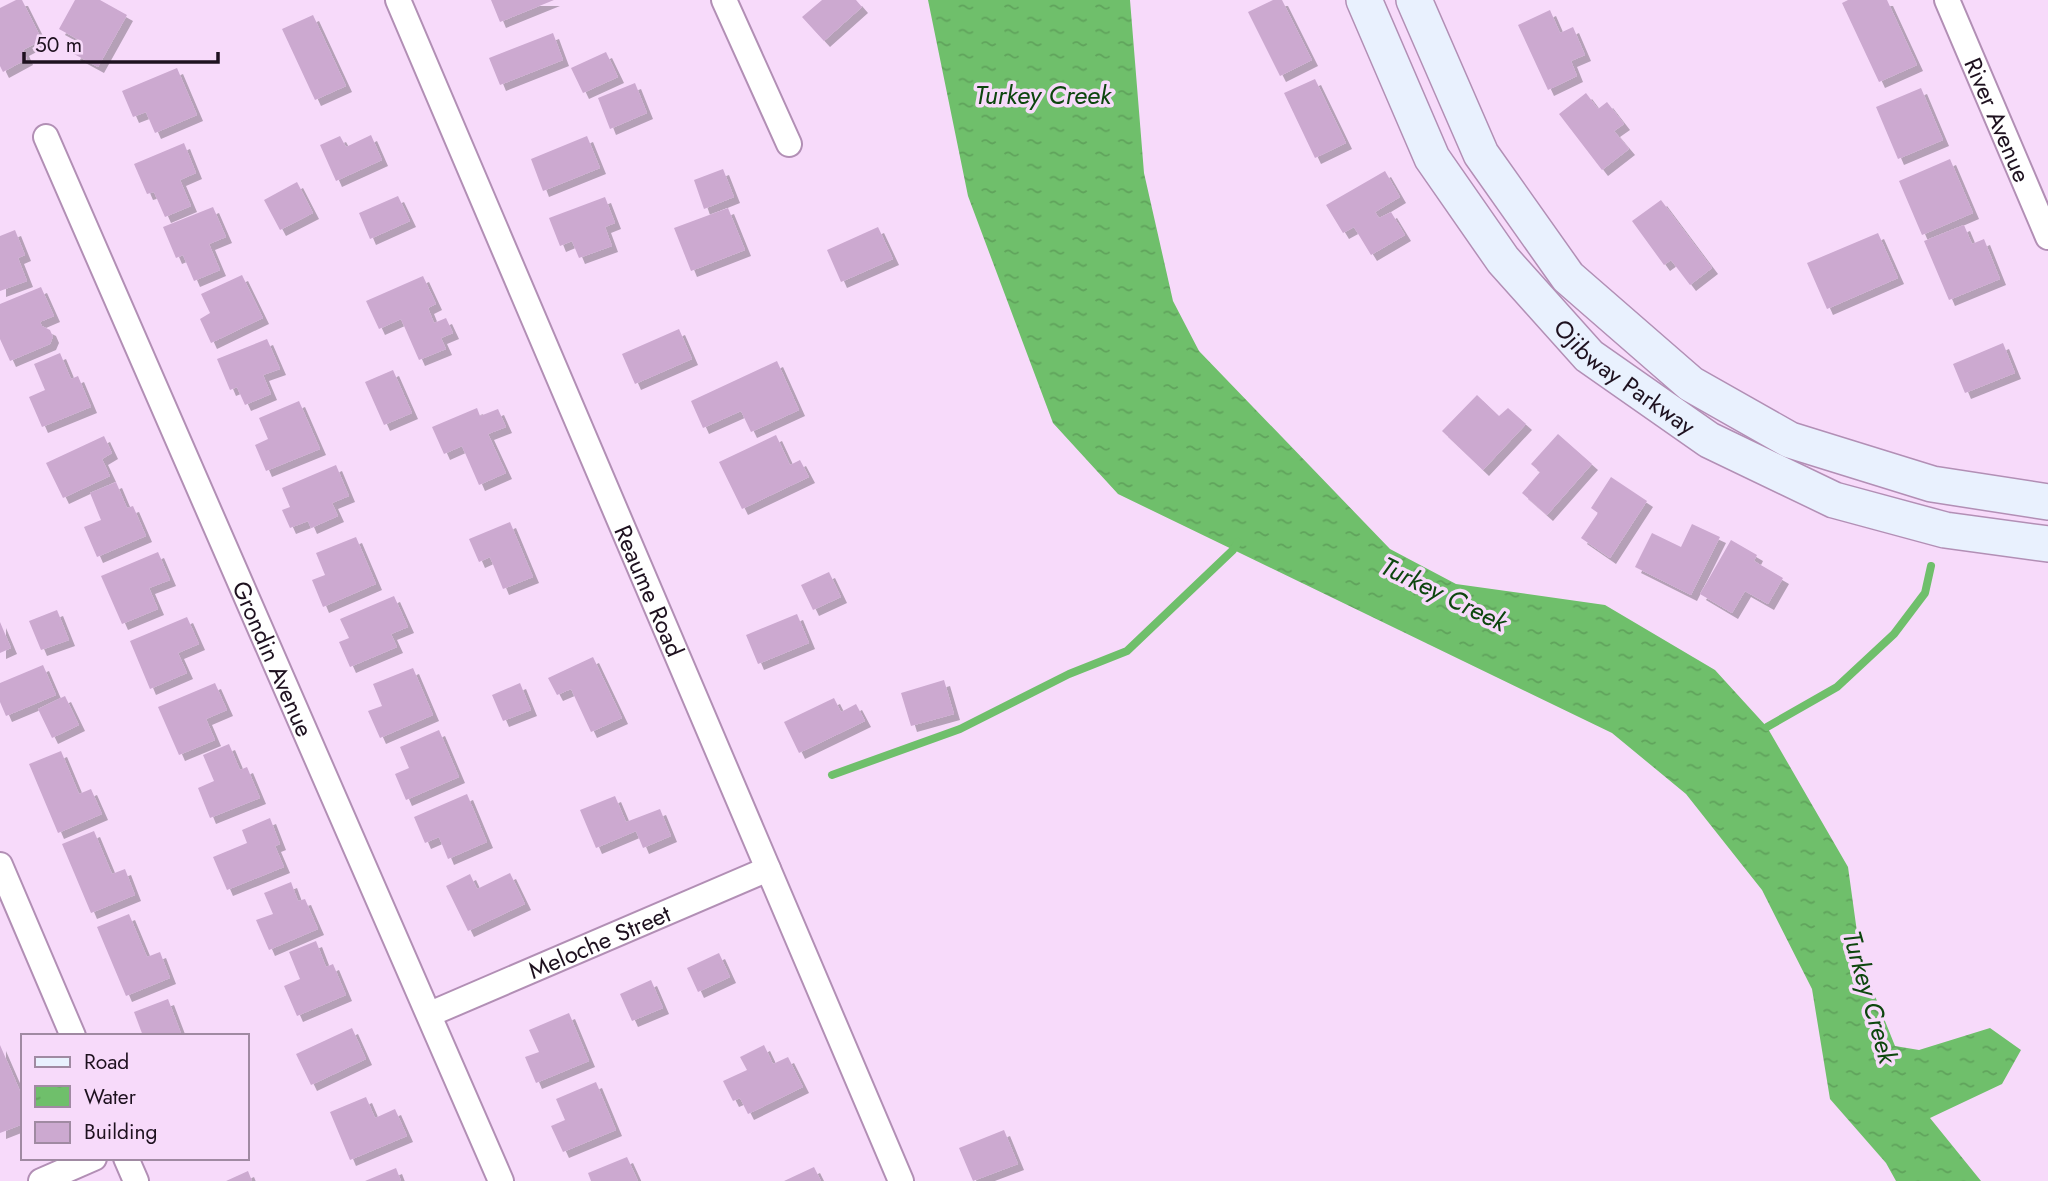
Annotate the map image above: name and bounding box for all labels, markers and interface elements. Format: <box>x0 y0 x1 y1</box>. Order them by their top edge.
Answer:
scale bar <box>24 21 219 65</box>
text: 50 m <box>35 30 82 60</box>
street label: River Avenue <box>1956 52 2040 187</box>
water label: Turkey Creek <box>975 76 1113 114</box>
street label: Ojibway Parkway <box>1546 311 1703 443</box>
street label: Reaume Road <box>606 519 693 662</box>
water label: Turkey Creek <box>1374 547 1515 642</box>
street label: Grondin Avenue <box>224 575 323 742</box>
street label: Meloche Street <box>523 895 676 987</box>
water label: Turkey Creek <box>1833 926 1908 1070</box>
legend <box>21 1034 248 1160</box>
text: Road <box>84 1047 129 1077</box>
text: Water <box>84 1082 137 1112</box>
text: Building <box>84 1117 157 1147</box>

